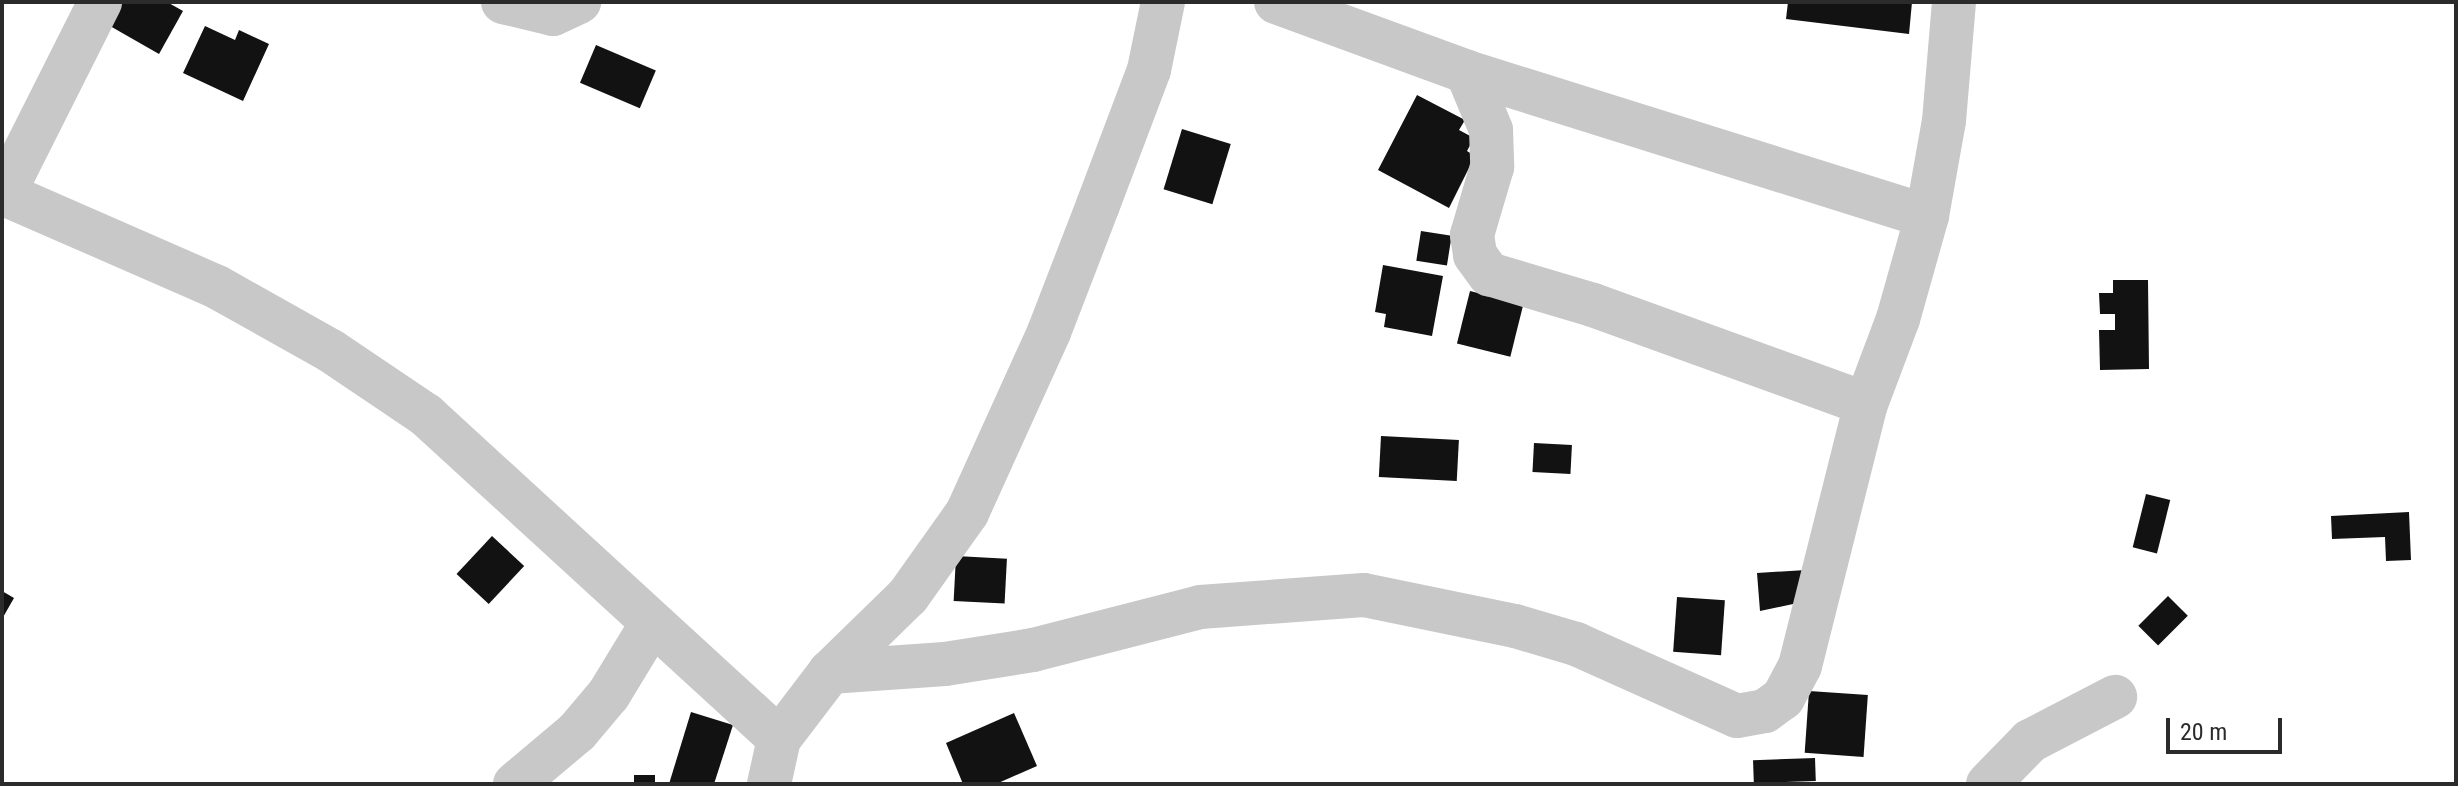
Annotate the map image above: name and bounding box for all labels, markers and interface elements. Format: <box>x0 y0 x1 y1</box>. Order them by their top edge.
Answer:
scale bar <box>2170 702 2286 752</box>
text: 20 m <box>2180 718 2227 746</box>

